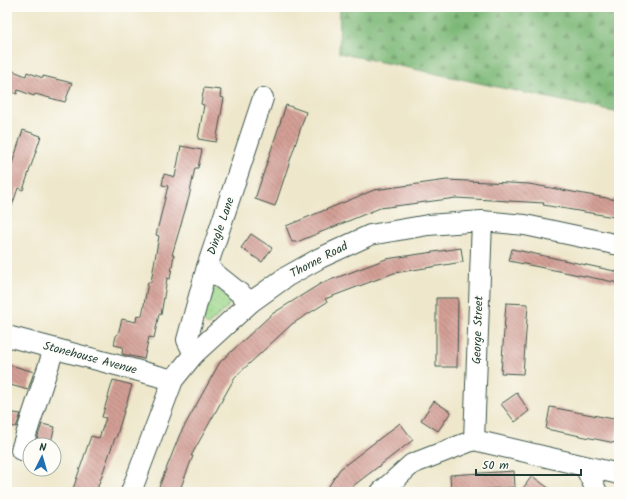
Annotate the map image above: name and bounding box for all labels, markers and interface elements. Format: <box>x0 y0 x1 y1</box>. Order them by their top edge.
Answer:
street label: Dingle Lane <box>202 194 240 257</box>
street label: Thorne Road <box>287 236 352 283</box>
street label: George Street <box>467 295 489 365</box>
street label: Stonehouse Avenue <box>41 336 140 380</box>
north arrow <box>22 437 62 477</box>
text: N <box>39 439 47 457</box>
scale bar <box>476 451 581 477</box>
text: 50 m <box>482 456 509 475</box>

